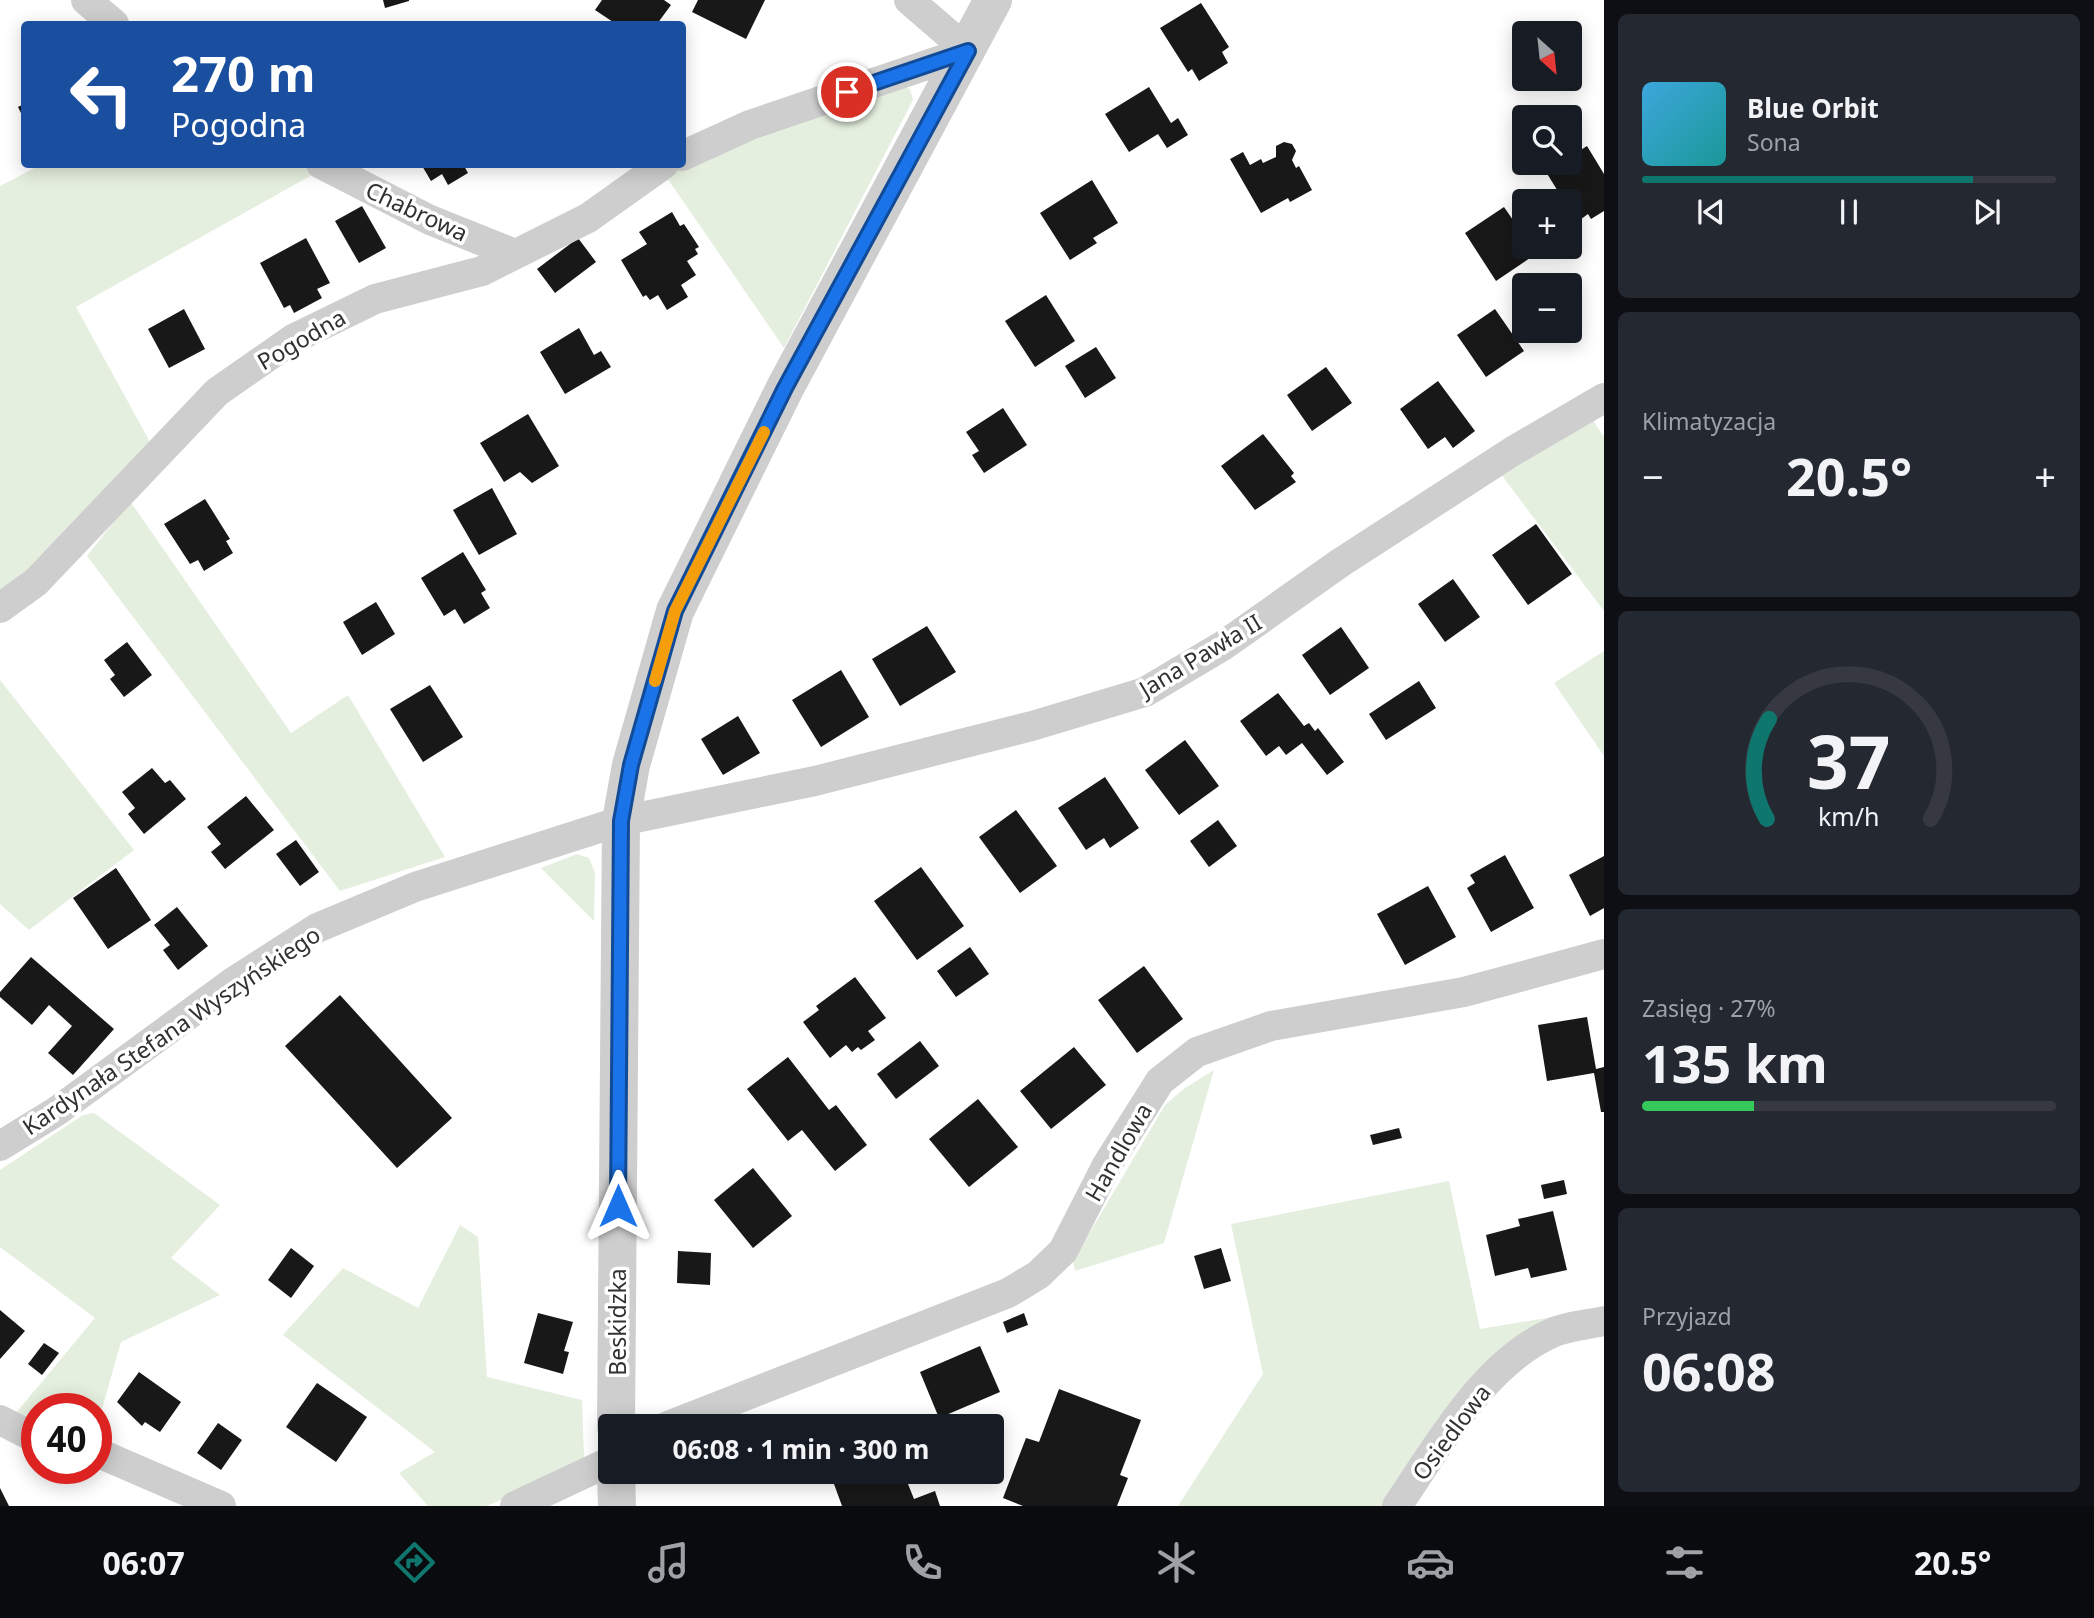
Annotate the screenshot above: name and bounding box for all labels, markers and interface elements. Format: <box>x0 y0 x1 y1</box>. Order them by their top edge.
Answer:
north arrow <box>1512 21 1582 91</box>
map controls <box>1512 21 1582 343</box>
text: 270 m <box>171 40 316 106</box>
icon: left <box>56 49 147 140</box>
pin <box>817 62 877 122</box>
icon: arrive <box>828 73 866 111</box>
text: Blue Orbit <box>1747 90 1879 126</box>
text: Pogodna <box>171 103 306 146</box>
button: search <box>1512 105 1582 175</box>
text: Sona <box>1747 126 1801 158</box>
street label: Chabrowa <box>361 173 473 249</box>
button: + <box>1512 189 1582 259</box>
icon: previous <box>1692 193 1730 231</box>
icon: pause <box>1830 193 1868 231</box>
icon: next <box>1968 193 2006 231</box>
button: − <box>1512 273 1582 343</box>
street label: Pogodna <box>251 301 351 377</box>
text: Klimatyzacja <box>1642 405 1776 437</box>
text: 20.5° <box>1786 440 1912 511</box>
text: − <box>1642 450 1664 502</box>
text: + <box>2034 450 2056 502</box>
street label: Jana Pawła II <box>1131 606 1267 705</box>
text: 37 <box>1807 711 1891 810</box>
text: km/h <box>1818 799 1880 833</box>
street label: Kardynała Stefana Wyszyńskiego <box>16 918 326 1142</box>
text: Zasięg · 27% <box>1642 992 1776 1024</box>
text: 135 km <box>1642 1027 1828 1098</box>
street label: Handlowa <box>1077 1097 1159 1207</box>
position arrow <box>581 1169 655 1243</box>
street label: Beskidzka <box>601 1268 633 1376</box>
text: Przyjazd <box>1642 1300 1732 1332</box>
text: 06:08 <box>1642 1335 1776 1406</box>
street label: Osiedlowa <box>1404 1377 1498 1487</box>
speed limit sign: 40 <box>21 1393 112 1484</box>
text: 06:08 · 1 min · 300 m <box>673 1431 929 1467</box>
icon: directions <box>390 1538 439 1587</box>
icon: music <box>644 1538 693 1587</box>
icon: phone <box>898 1538 947 1587</box>
icon: climate <box>1152 1538 1201 1587</box>
icon: car <box>1406 1538 1455 1587</box>
icon: filters <box>1660 1538 1709 1587</box>
text: 06:07 <box>103 1541 185 1584</box>
text: 20.5° <box>1914 1541 1991 1584</box>

